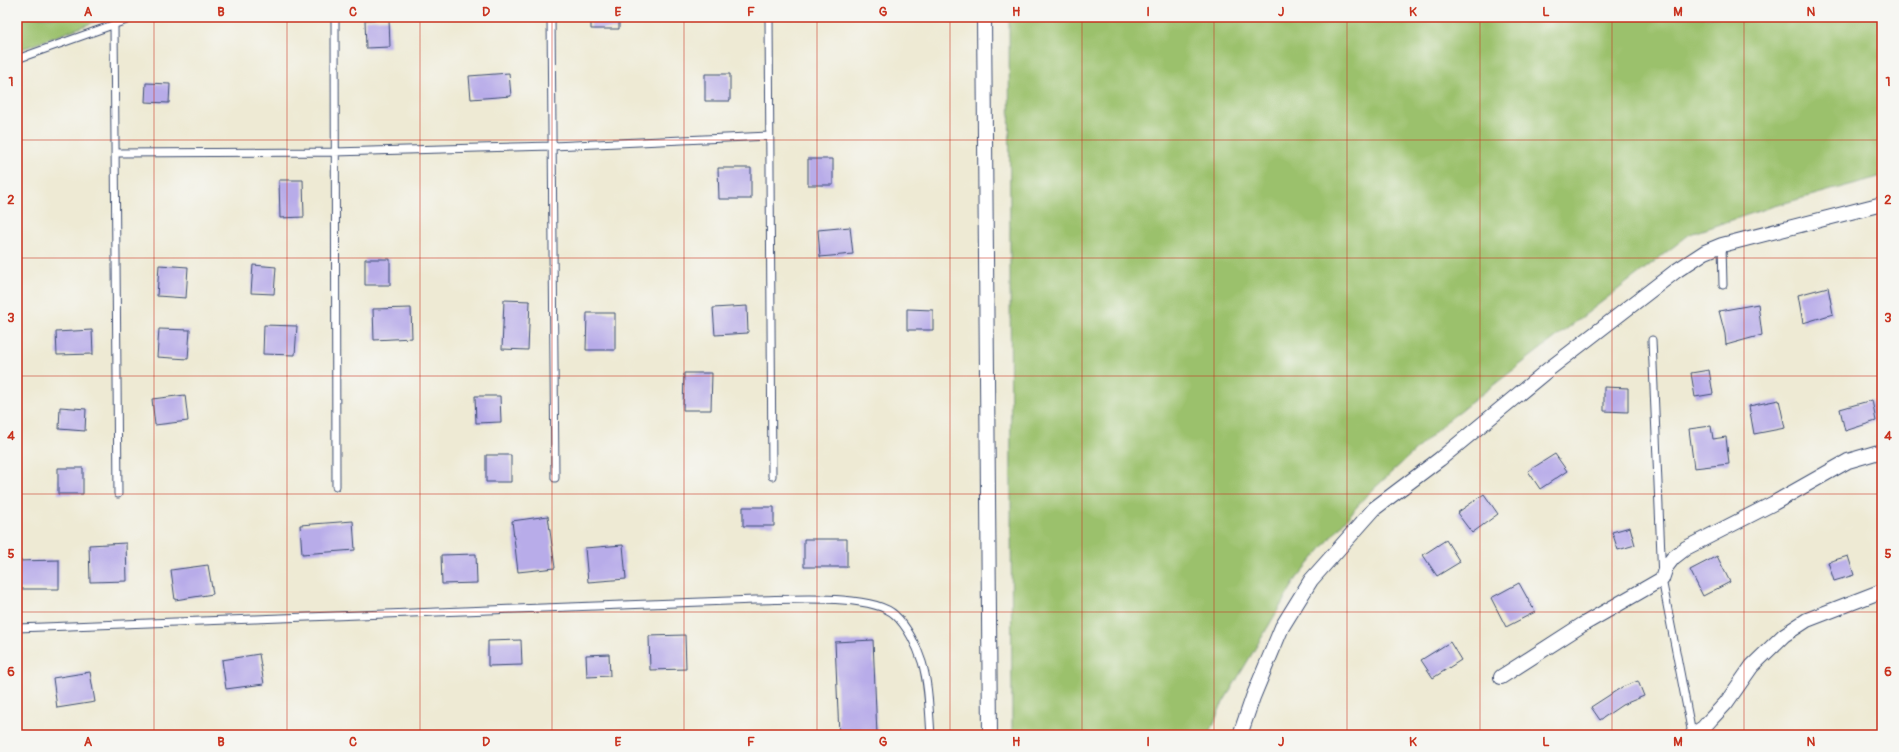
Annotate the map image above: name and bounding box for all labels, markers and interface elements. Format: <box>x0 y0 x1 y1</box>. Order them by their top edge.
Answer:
text: A <box>84 4 93 20</box>
text: B <box>217 4 225 20</box>
text: C <box>349 4 357 20</box>
text: D <box>482 4 490 20</box>
text: E <box>615 4 622 20</box>
text: F <box>747 4 755 20</box>
text: G <box>879 4 888 20</box>
text: H <box>1012 4 1020 20</box>
text: I <box>1146 4 1150 20</box>
text: J <box>1278 4 1284 20</box>
text: K <box>1409 4 1417 20</box>
text: L <box>1542 4 1550 20</box>
text: M <box>1673 4 1683 20</box>
text: N <box>1807 4 1816 20</box>
text: 1 <box>8 74 14 90</box>
text: 1 <box>1885 74 1891 90</box>
text: 2 <box>7 192 15 208</box>
text: 2 <box>1884 192 1892 208</box>
text: 3 <box>7 310 15 326</box>
text: 3 <box>1884 310 1892 326</box>
text: 4 <box>7 428 15 444</box>
text: 4 <box>1884 428 1892 444</box>
text: 5 <box>7 546 15 562</box>
text: 5 <box>1884 546 1892 562</box>
text: 6 <box>7 664 15 680</box>
text: 6 <box>1884 664 1892 680</box>
text: A <box>84 734 93 750</box>
text: B <box>217 734 225 750</box>
text: C <box>349 734 357 750</box>
text: D <box>482 734 490 750</box>
text: E <box>615 734 622 750</box>
text: F <box>747 734 755 750</box>
text: G <box>879 734 888 750</box>
text: H <box>1012 734 1020 750</box>
text: I <box>1146 734 1150 750</box>
text: J <box>1278 734 1284 750</box>
text: K <box>1409 734 1417 750</box>
text: L <box>1542 734 1550 750</box>
text: M <box>1673 734 1683 750</box>
text: N <box>1807 734 1816 750</box>

